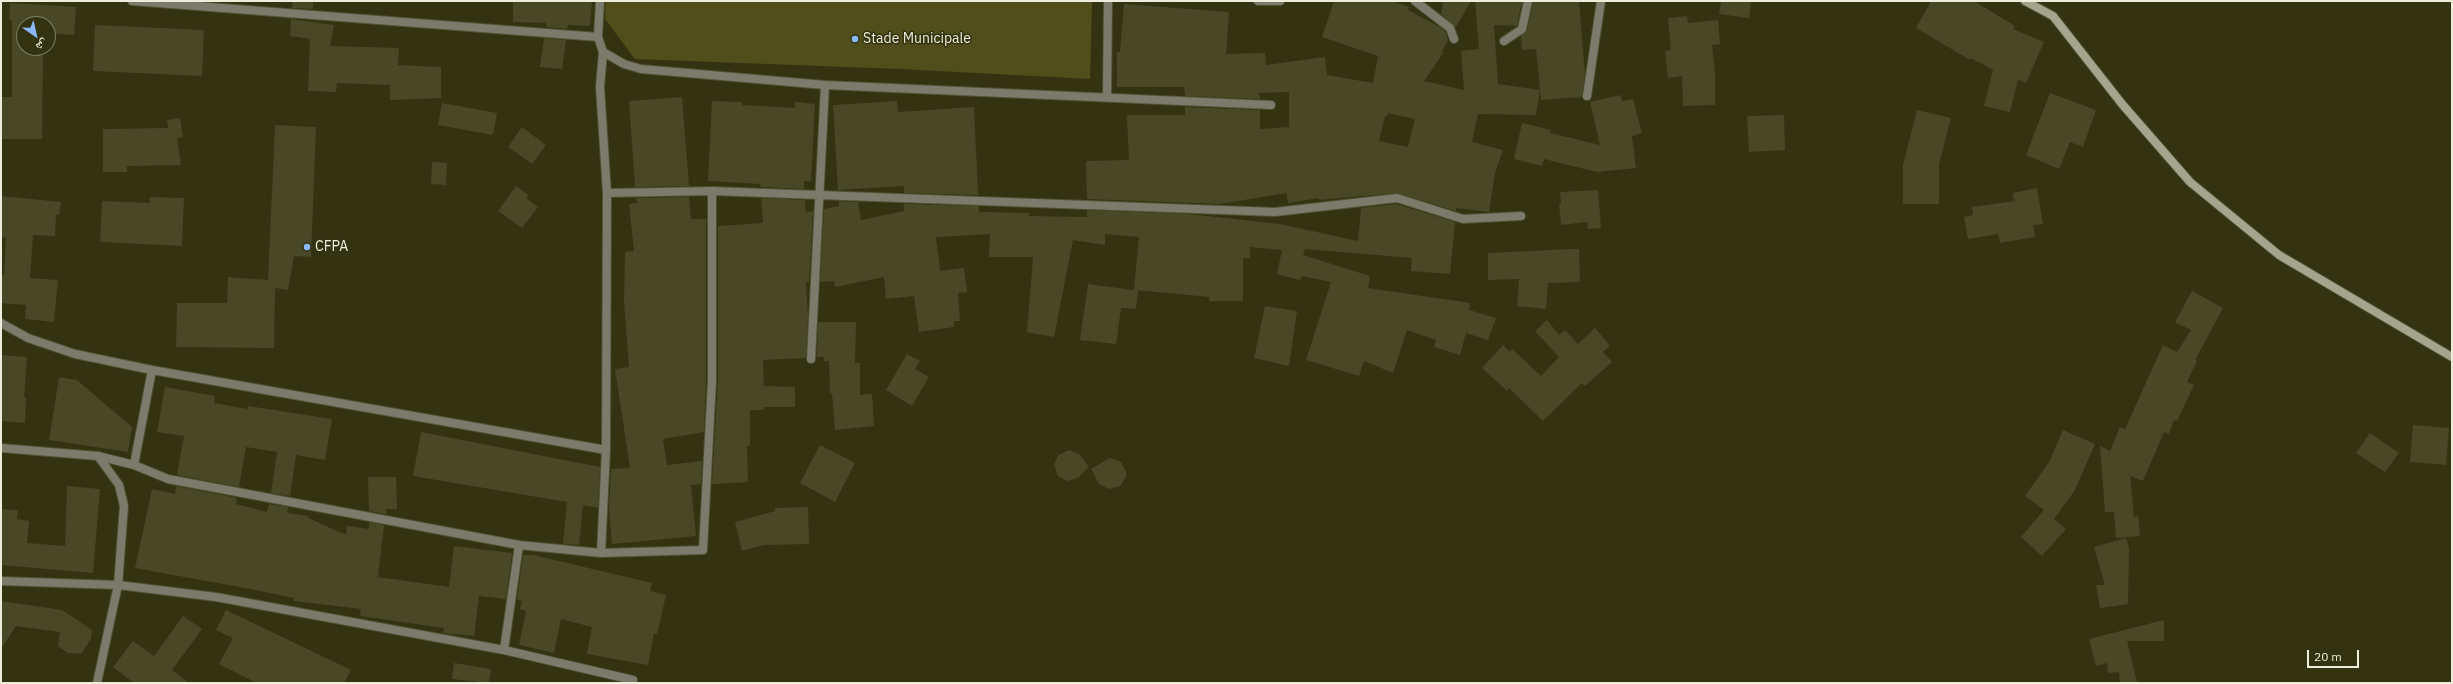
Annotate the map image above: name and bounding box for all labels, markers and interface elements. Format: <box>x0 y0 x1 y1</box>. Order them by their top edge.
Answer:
north arrow <box>16 16 56 56</box>
place label: Stade Municipale <box>863 31 971 47</box>
marker: Stade Municipale <box>850 34 860 44</box>
text: ش <box>33 36 51 54</box>
place label: CFPA <box>315 239 348 255</box>
marker: CFPA <box>302 242 312 252</box>
scale bar <box>2309 642 2361 668</box>
text: 20 m <box>2314 649 2342 664</box>

